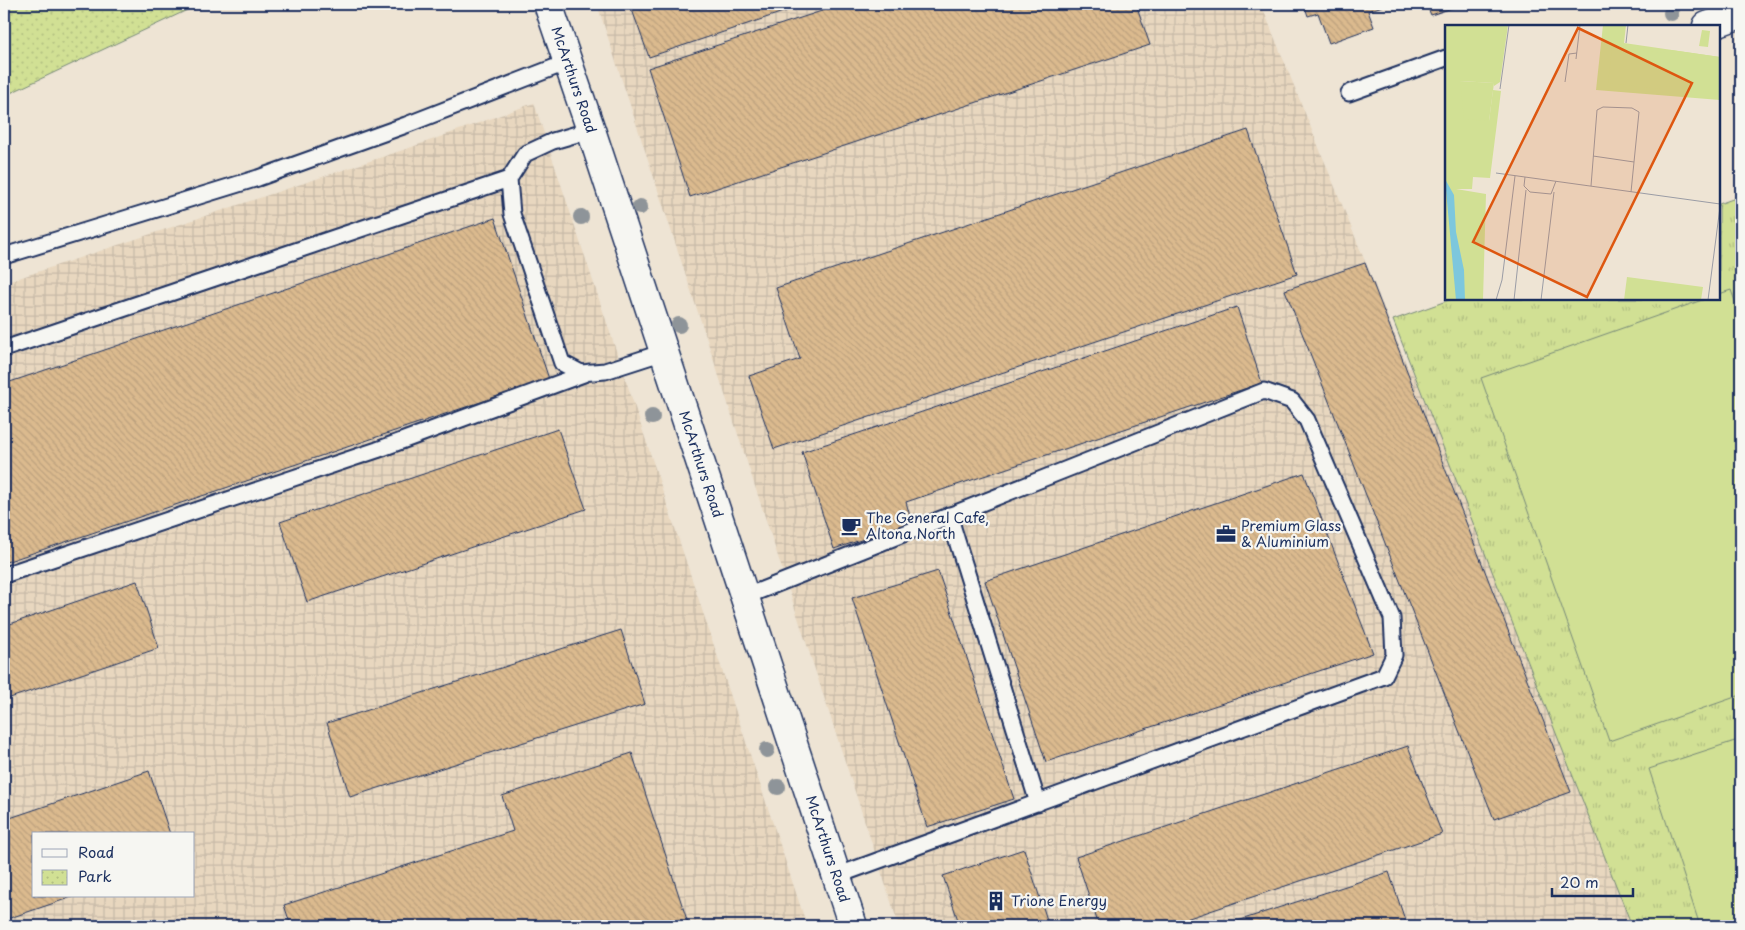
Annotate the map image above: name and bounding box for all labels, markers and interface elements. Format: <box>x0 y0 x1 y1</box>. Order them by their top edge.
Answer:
street label: McArthurs Road <box>546 23 602 136</box>
inset map <box>1445 25 1720 300</box>
street label: McArthurs Road <box>674 408 729 520</box>
place label: The General Cafe, Altona North <box>866 507 989 544</box>
cafe icon: The General Cafe, Altona North <box>840 515 862 537</box>
place label: Premium Glass & Aluminium <box>1241 515 1341 552</box>
office icon: Premium Glass & Aluminium <box>1215 523 1237 545</box>
street label: McArthurs Road <box>801 792 856 905</box>
legend <box>32 832 195 898</box>
text: Road <box>78 840 114 863</box>
text: Park <box>78 864 112 887</box>
scale bar <box>1552 865 1634 897</box>
text: 20 m <box>1560 870 1599 893</box>
building icon: Trione Energy <box>985 890 1007 912</box>
place label: Trione Energy <box>1011 890 1107 911</box>

